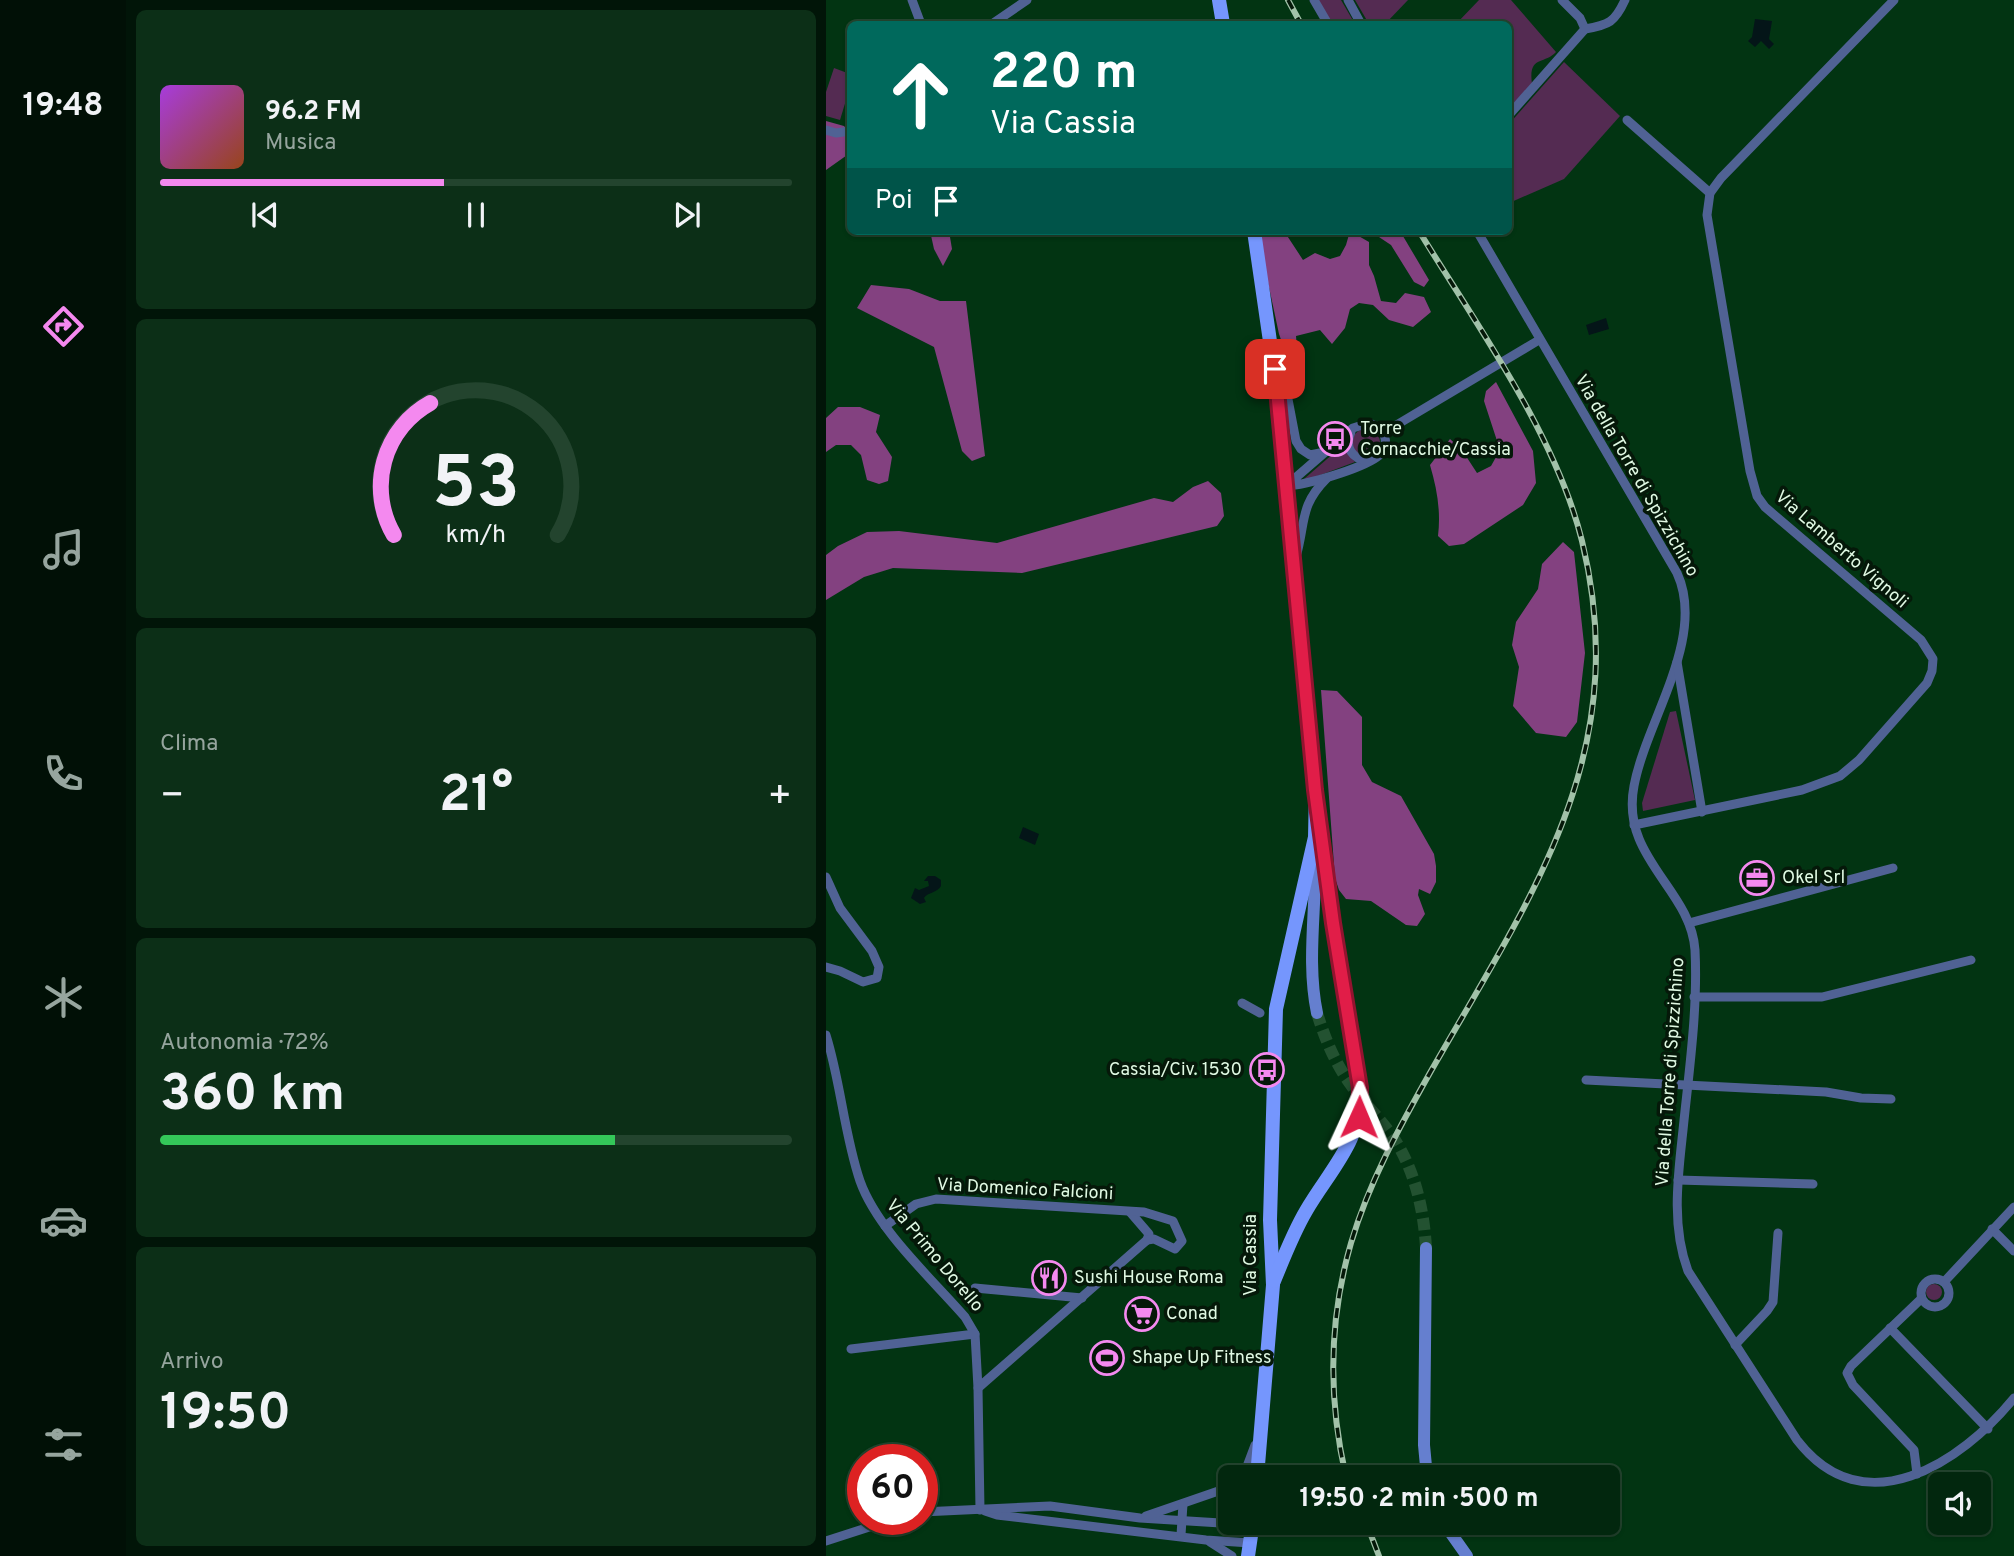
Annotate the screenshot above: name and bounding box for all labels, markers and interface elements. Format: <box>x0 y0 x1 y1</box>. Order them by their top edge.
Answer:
text: 220 m <box>990 44 1137 106</box>
icon: ahead <box>875 49 966 140</box>
text: 19:48 <box>23 87 103 127</box>
text: 96.2 FM <box>265 96 362 129</box>
text: Via Cassia <box>990 105 1136 145</box>
text: Musica <box>265 129 336 158</box>
icon: arrive <box>927 182 965 220</box>
text: Poi <box>875 185 913 218</box>
icon: previous <box>246 196 284 234</box>
icon: pause <box>457 196 495 234</box>
icon: next <box>668 196 706 234</box>
icon: directions <box>39 302 88 351</box>
pin <box>1245 339 1305 399</box>
icon: arrive <box>1256 350 1294 388</box>
street label: Via della Torre di Spizzichino <box>1569 371 1703 581</box>
place label: Torre Cornacchie/Cassia <box>1360 418 1511 462</box>
bus stop icon: Torre Cornacchie/Cassia <box>1316 420 1354 458</box>
text: 53 <box>432 441 520 533</box>
street label: Via Lamberto Vignoli <box>1770 486 1912 614</box>
text: km/h <box>446 520 506 552</box>
icon: music <box>39 525 88 574</box>
text: Clima <box>160 730 218 759</box>
icon: phone <box>39 749 88 798</box>
text: 21° <box>439 764 513 830</box>
text: − <box>160 773 185 822</box>
text: + <box>767 773 792 822</box>
office icon: Okel Srl <box>1738 859 1776 897</box>
place label: Okel Srl <box>1782 867 1845 890</box>
street label: Via della Torre di Spizzichino <box>1652 957 1690 1187</box>
icon: climate <box>39 973 88 1022</box>
text: Autonomia · 72% <box>160 1029 329 1058</box>
bus stop icon: Cassia/Civ. 1530 <box>1248 1051 1286 1089</box>
place label: Cassia/Civ. 1530 <box>1109 1059 1242 1082</box>
text: 360 km <box>160 1063 345 1129</box>
position arrow <box>1322 1080 1396 1154</box>
street label: Via Domenico Falcioni <box>936 1174 1114 1206</box>
street label: Via Primo Dorello <box>880 1195 988 1317</box>
icon: car <box>39 1196 88 1245</box>
street label: Via Cassia <box>1240 1214 1263 1296</box>
restaurant icon: Sushi House Roma <box>1030 1259 1068 1297</box>
place label: Sushi House Roma <box>1074 1267 1224 1290</box>
supermarket icon: Conad <box>1123 1295 1161 1333</box>
place label: Conad <box>1166 1303 1218 1326</box>
sports icon: Shape Up Fitness <box>1088 1339 1126 1377</box>
place label: Shape Up Fitness <box>1132 1347 1271 1370</box>
text: Arrivo <box>160 1348 224 1377</box>
text: 19:50 <box>160 1382 291 1448</box>
icon: filters <box>39 1420 88 1469</box>
speed limit sign: 60 <box>847 1444 938 1535</box>
map controls <box>1928 1472 1991 1535</box>
button: sound <box>1928 1472 1991 1535</box>
text: 19:50 · 2 min · 500 m <box>1300 1483 1538 1516</box>

